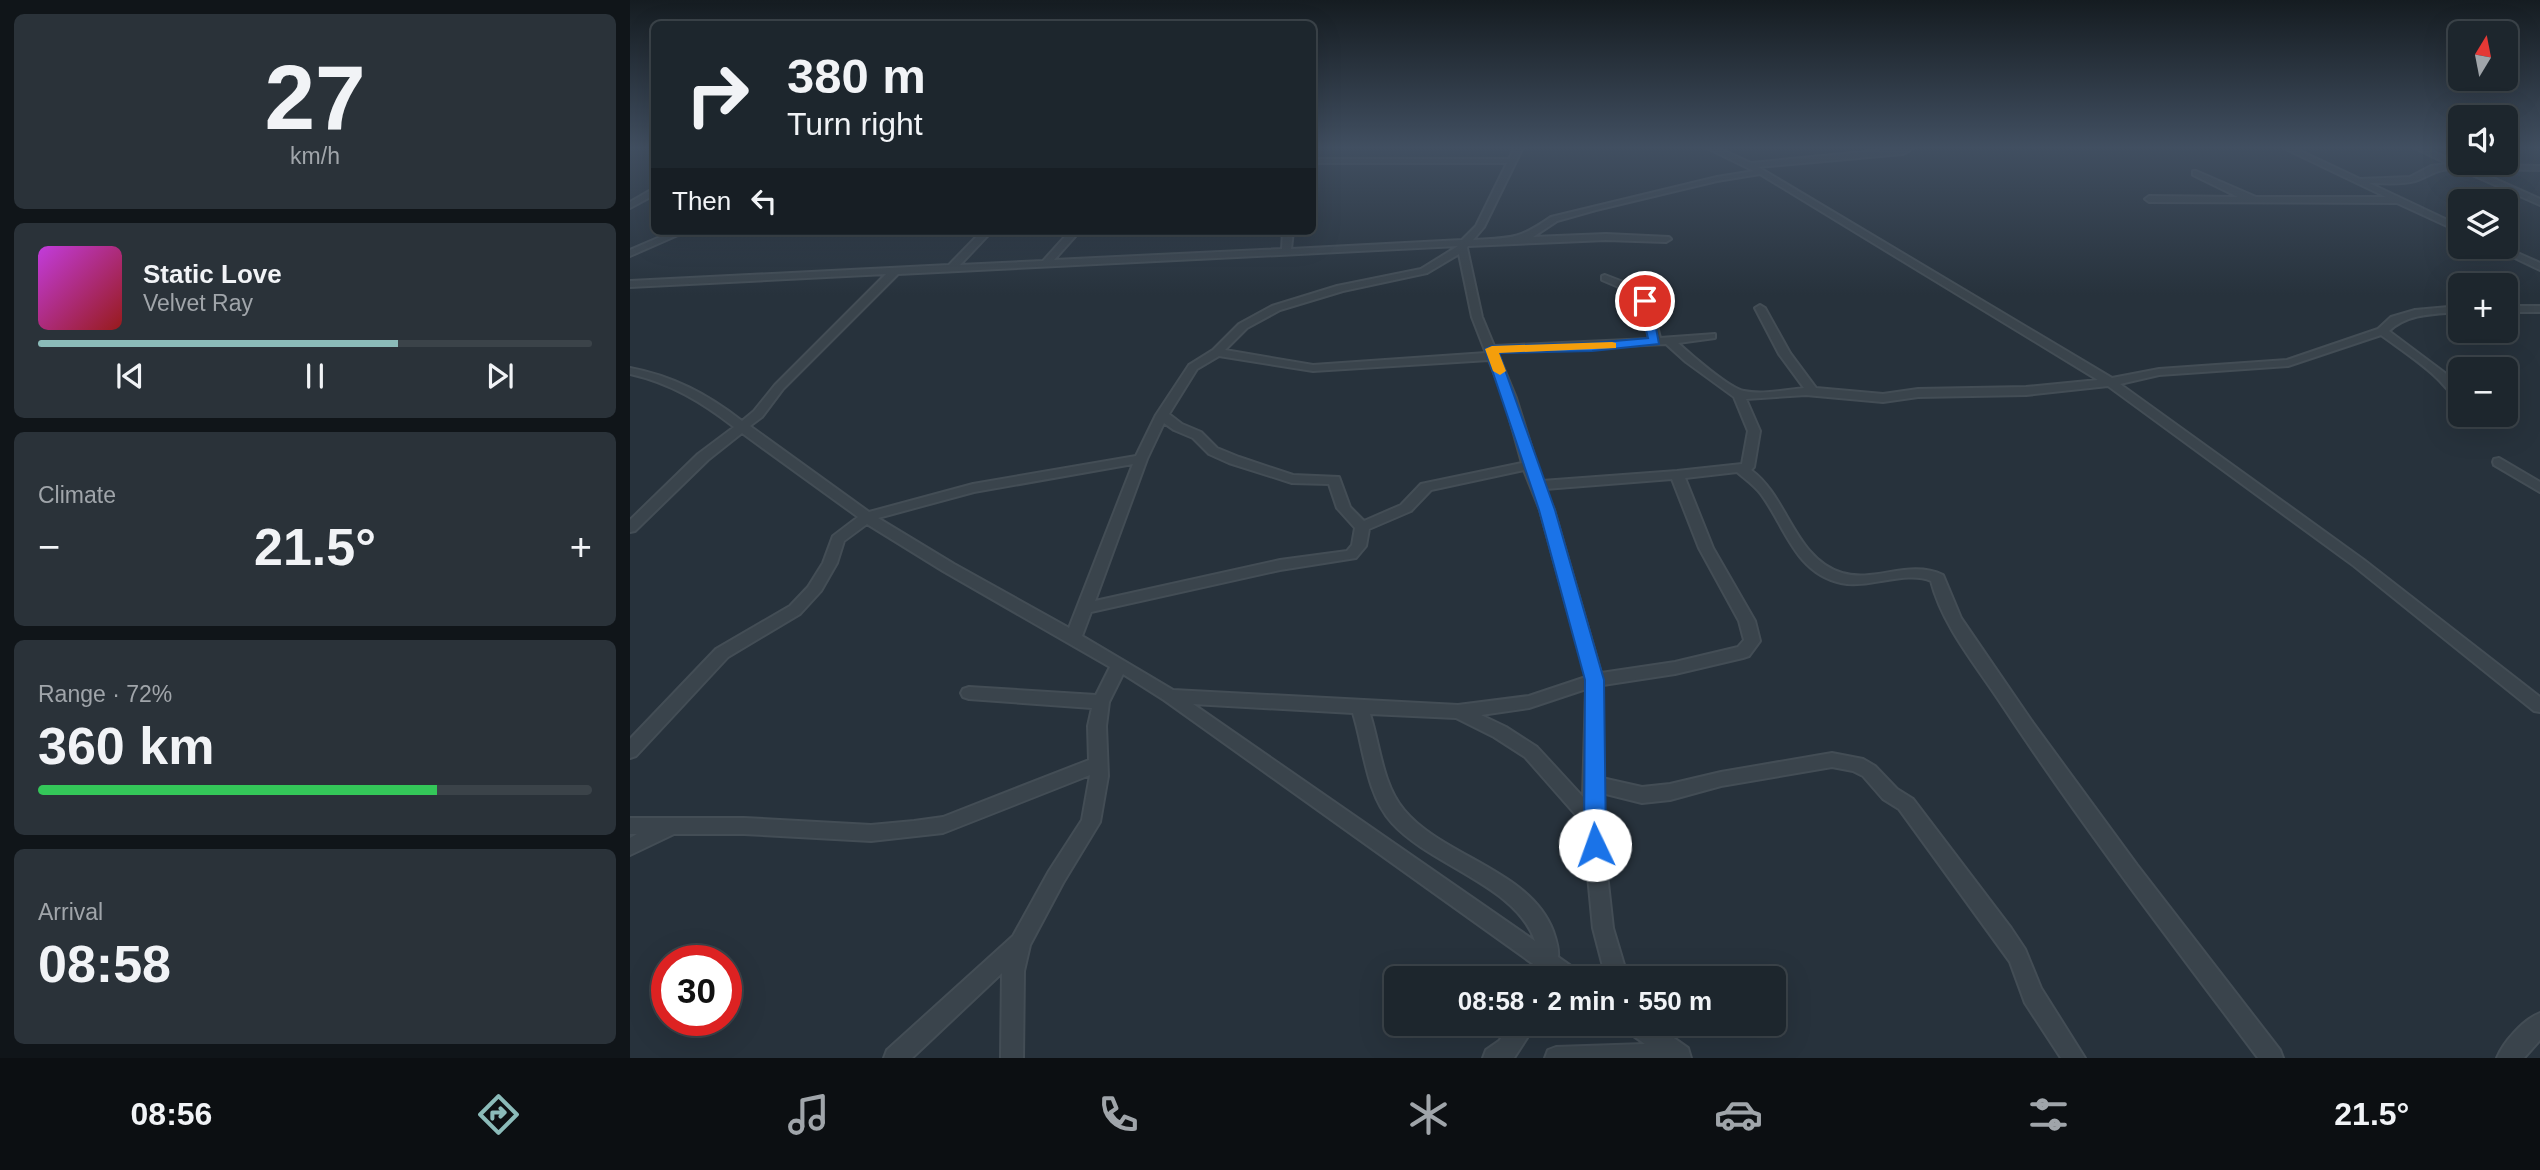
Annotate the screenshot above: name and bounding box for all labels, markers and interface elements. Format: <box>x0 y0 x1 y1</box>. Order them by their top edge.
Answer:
north arrow <box>2448 21 2518 91</box>
map controls <box>2448 21 2518 427</box>
text: 27 <box>264 47 366 148</box>
icon: right <box>672 49 763 140</box>
text: 380 m <box>787 49 926 103</box>
button: sound <box>2448 105 2518 175</box>
text: Turn right <box>787 106 923 142</box>
text: km/h <box>290 143 340 169</box>
icon: left <box>745 182 783 220</box>
text: Then <box>672 186 731 216</box>
button: layers <box>2448 189 2518 259</box>
text: Static Love <box>143 259 282 289</box>
pin <box>1615 271 1675 331</box>
button: + <box>2448 273 2518 343</box>
icon: arrive <box>1626 282 1664 320</box>
text: Velvet Ray <box>143 290 253 316</box>
icon: previous <box>111 357 149 395</box>
icon: pause <box>296 357 334 395</box>
icon: next <box>481 357 519 395</box>
button: − <box>2448 357 2518 427</box>
text: Climate <box>38 482 116 508</box>
text: 21.5° <box>254 518 376 576</box>
text: − <box>38 526 60 568</box>
text: + <box>570 526 592 568</box>
text: Range · 72% <box>38 681 172 707</box>
text: 360 km <box>38 717 214 775</box>
position arrow <box>1558 808 1632 882</box>
text: Arrival <box>38 899 103 925</box>
text: 08:58 <box>38 935 171 993</box>
speed limit sign: 30 <box>651 945 742 1036</box>
text: 08:58 · 2 min · 550 m <box>1458 986 1712 1016</box>
icon: directions <box>474 1090 523 1139</box>
icon: music <box>784 1090 833 1139</box>
icon: phone <box>1094 1090 1143 1139</box>
icon: climate <box>1404 1090 1453 1139</box>
icon: car <box>1714 1090 1763 1139</box>
icon: filters <box>2024 1090 2073 1139</box>
text: 08:56 <box>131 1096 212 1132</box>
text: 21.5° <box>2334 1096 2409 1132</box>

